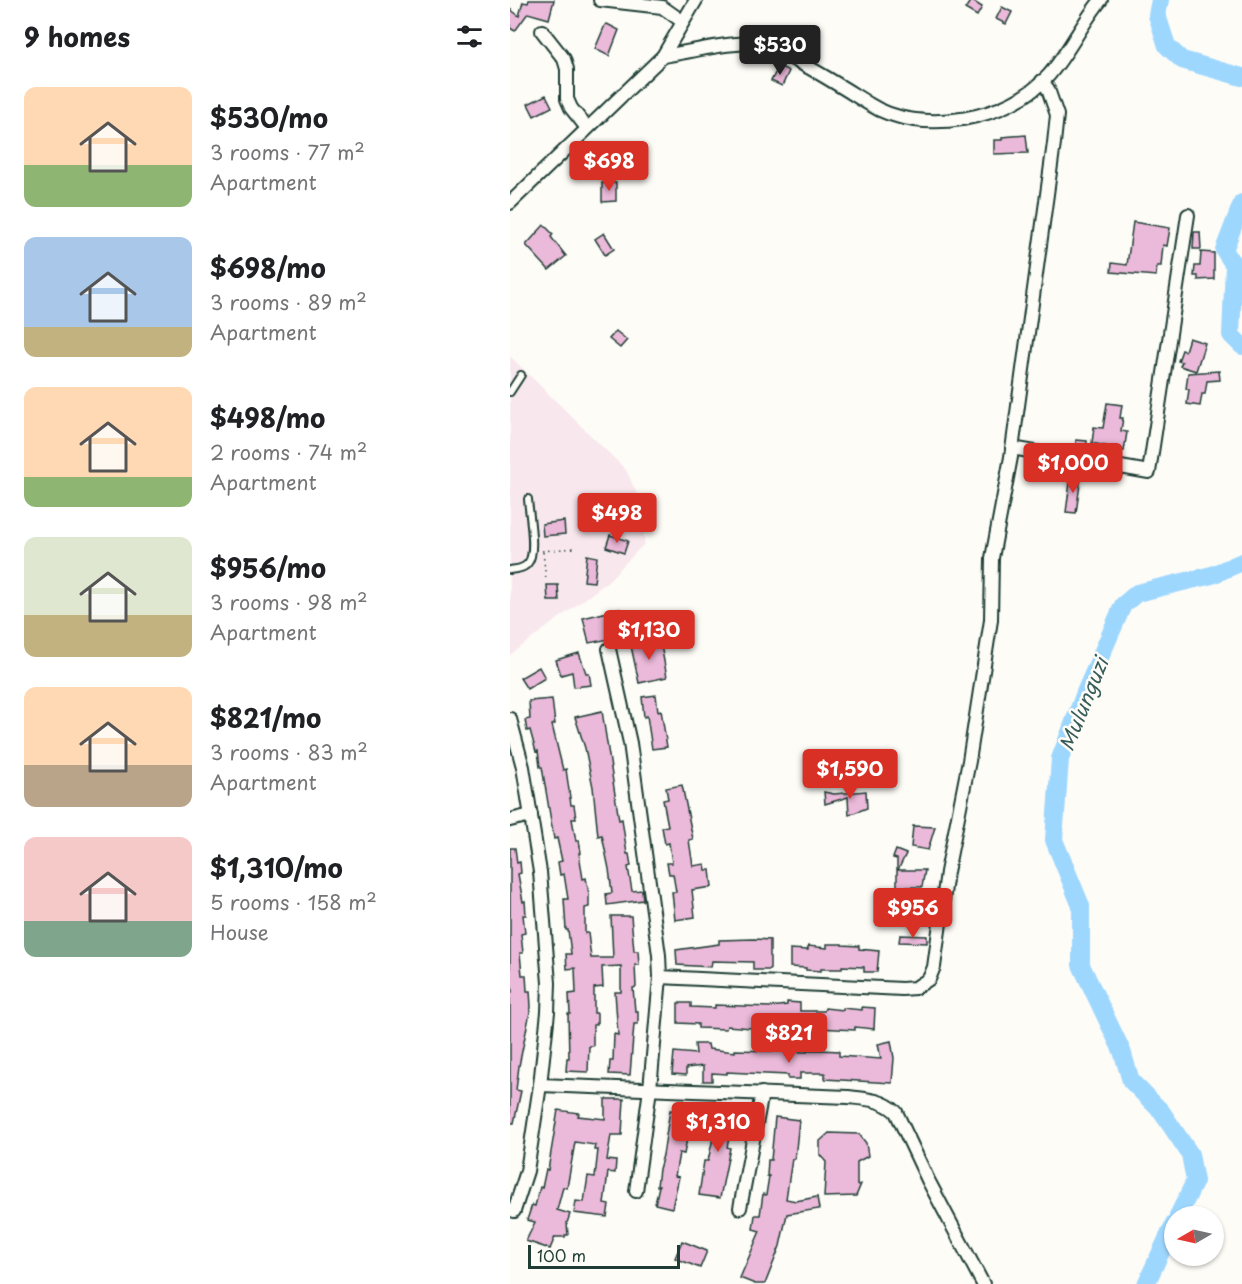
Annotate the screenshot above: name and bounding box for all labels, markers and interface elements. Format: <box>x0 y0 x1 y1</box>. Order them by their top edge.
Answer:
text: 9 homes <box>24 17 130 56</box>
icon: filters <box>453 20 486 53</box>
pin: $530 <box>744 25 816 76</box>
text: $530 <box>753 29 807 59</box>
text: $530/mo <box>210 98 328 137</box>
icon: home <box>72 111 144 183</box>
text: 3 rooms · 77 m² <box>210 137 365 167</box>
pin: $698 <box>573 141 645 192</box>
text: $698 <box>583 145 635 175</box>
text: Apartment <box>210 167 317 197</box>
text: $698/mo <box>210 248 326 287</box>
icon: home <box>72 261 144 333</box>
text: 3 rooms · 89 m² <box>210 287 367 317</box>
text: Apartment <box>210 317 317 347</box>
text: $498/mo <box>210 398 325 437</box>
icon: home <box>72 411 144 483</box>
text: 2 rooms · 74 m² <box>210 437 367 467</box>
pin: $1,000 <box>1024 443 1122 494</box>
text: $1,000 <box>1037 447 1109 477</box>
text: Apartment <box>210 467 317 497</box>
pin: $498 <box>581 493 653 544</box>
text: $498 <box>592 497 642 527</box>
text: $956/mo <box>210 548 326 587</box>
icon: home <box>72 561 144 633</box>
text: 3 rooms · 98 m² <box>210 587 368 617</box>
pin: $1,130 <box>600 610 698 661</box>
text: $1,130 <box>618 614 680 644</box>
text: Apartment <box>210 617 317 647</box>
water label: Mulunguzi <box>1051 650 1117 755</box>
text: $821/mo <box>210 698 321 737</box>
icon: home <box>72 711 144 783</box>
text: 3 rooms · 83 m² <box>210 737 368 767</box>
pin: $1,590 <box>801 749 899 800</box>
text: $1,590 <box>817 753 883 783</box>
text: Apartment <box>210 767 317 797</box>
text: $1,310/mo <box>210 848 343 887</box>
icon: home <box>72 861 144 933</box>
text: 5 rooms · 158 m² <box>210 887 377 917</box>
pin: $956 <box>877 888 949 939</box>
text: $956 <box>887 892 939 922</box>
text: House <box>210 917 269 947</box>
pin: $821 <box>753 1013 825 1064</box>
text: $821 <box>765 1017 813 1047</box>
pin: $1,310 <box>669 1102 767 1153</box>
text: $1,310 <box>686 1106 750 1136</box>
north arrow <box>1164 1206 1224 1266</box>
map controls <box>1164 1206 1224 1266</box>
scale bar <box>528 1242 680 1270</box>
text: 100 m <box>537 1243 586 1267</box>

